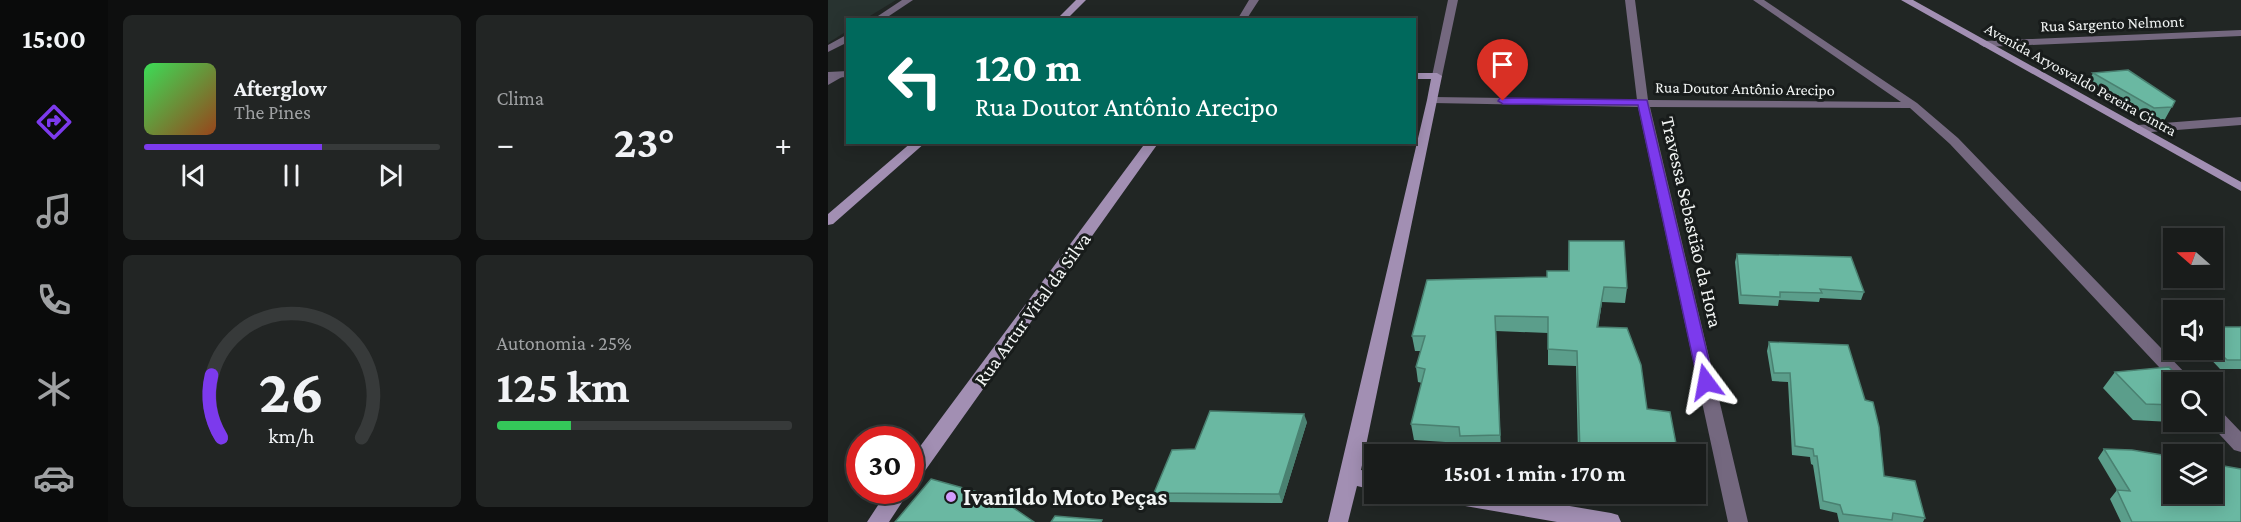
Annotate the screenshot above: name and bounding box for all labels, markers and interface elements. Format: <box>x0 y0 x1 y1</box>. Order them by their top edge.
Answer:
street label: Rua Sargento Nelmont <box>2040 12 2185 35</box>
street label: Avenida Aryosvaldo Pereira Cintra <box>1982 20 2180 140</box>
text: 15:00 <box>22 24 86 54</box>
pin <box>1477 39 1528 101</box>
icon: left <box>876 42 954 120</box>
text: 120 m <box>975 43 1081 90</box>
icon: arrive <box>1486 48 1519 81</box>
text: Afterglow <box>234 76 327 101</box>
street label: Rua Doutor Antônio Arecipo <box>1655 78 1835 100</box>
text: Clima <box>497 87 544 109</box>
text: Rua Doutor Antônio Arecipo <box>975 92 1278 122</box>
icon: directions <box>33 101 75 143</box>
text: The Pines <box>234 101 311 123</box>
street label: Travessa Sebastião da Hora <box>1657 114 1727 330</box>
text: 23° <box>613 117 675 167</box>
text: − <box>497 125 514 162</box>
text: + <box>775 125 792 162</box>
icon: previous <box>177 159 210 192</box>
icon: pause <box>275 159 308 192</box>
icon: next <box>374 159 407 192</box>
icon: music <box>33 190 75 232</box>
street label: Rua Artur Vital da Silva <box>969 228 1095 390</box>
north arrow <box>2163 228 2223 288</box>
map controls <box>2163 228 2223 504</box>
icon: phone <box>33 279 75 321</box>
button: sound <box>2163 300 2223 360</box>
text: Autonomia · 25% <box>497 332 632 354</box>
position arrow <box>1674 350 1738 414</box>
text: 26 <box>259 356 325 425</box>
text: 125 km <box>497 362 630 412</box>
icon: climate <box>33 368 75 410</box>
button: search <box>2163 372 2223 432</box>
text: km/h <box>269 424 315 448</box>
speed limit sign: 30 <box>846 426 924 504</box>
button: layers <box>2163 444 2223 504</box>
icon: car <box>33 457 75 499</box>
text: 15:01 · 1 min · 170 m <box>1444 461 1626 486</box>
place label: Ivanildo Moto Peças <box>963 483 1167 510</box>
marker: Ivanildo Moto Peças <box>944 490 958 504</box>

